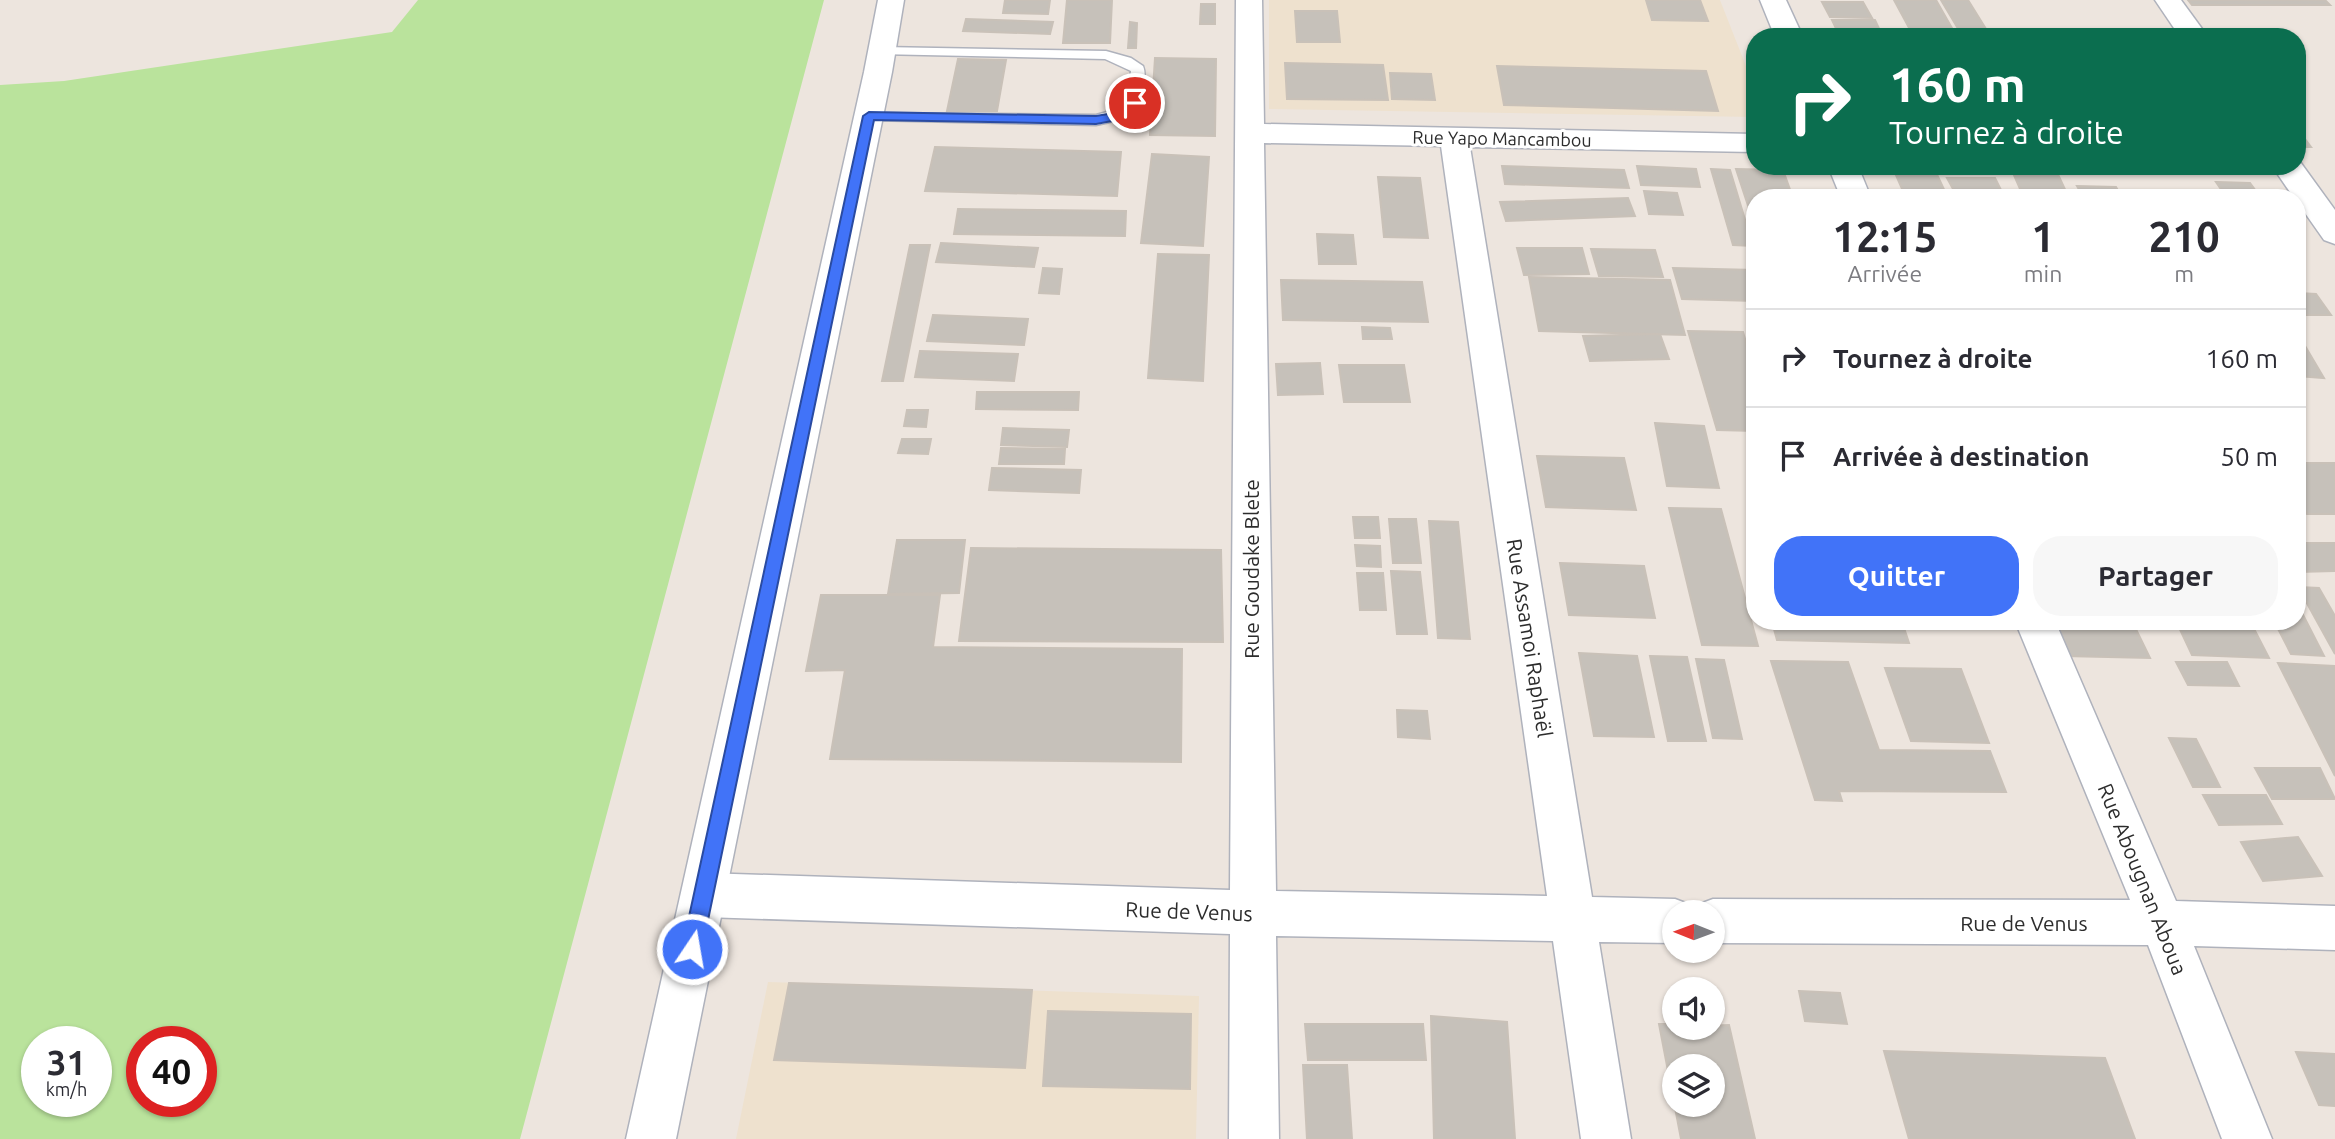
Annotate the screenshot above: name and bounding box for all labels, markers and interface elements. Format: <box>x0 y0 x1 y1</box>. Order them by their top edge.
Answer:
icon: right <box>1774 56 1865 147</box>
text: 160 m <box>1889 56 2026 111</box>
pin <box>1105 73 1165 133</box>
icon: arrive <box>1116 84 1154 122</box>
text: Tournez à droite <box>1889 114 2124 150</box>
street label: Rue Yapo Mancambou <box>1412 126 1592 150</box>
text: 12:15 <box>1832 213 1937 260</box>
text: 1 <box>2031 213 2055 260</box>
text: 210 <box>2149 213 2220 260</box>
text: Arrivée <box>1848 261 1922 286</box>
text: min <box>2024 261 2062 286</box>
text: m <box>2174 261 2194 286</box>
icon: right <box>1774 339 1812 377</box>
text: Tournez à droite <box>1833 344 2032 373</box>
text: 160 m <box>2206 344 2278 373</box>
icon: arrive <box>1774 437 1812 475</box>
text: Arrivée à destination <box>1833 442 2089 471</box>
text: 50 m <box>2220 442 2278 471</box>
street label: Rue Goudake Blete <box>1239 479 1263 659</box>
button: Quitter <box>1774 536 2019 616</box>
button: Partager <box>2033 536 2278 616</box>
street label: Rue Assamoi Raphaël <box>1502 537 1558 739</box>
street label: Rue Abougnan Aboua <box>2094 780 2192 978</box>
street label: Rue de Venus <box>1125 897 1253 925</box>
north arrow <box>1662 900 1726 962</box>
map controls <box>1662 900 1725 1117</box>
street label: Rue de Venus <box>1960 911 2088 935</box>
position arrow <box>655 912 729 986</box>
button: sound <box>1662 977 1725 1040</box>
speed limit sign: 40 <box>126 1026 217 1117</box>
text: 31 <box>47 1042 86 1082</box>
button: layers <box>1662 1054 1725 1117</box>
text: km/h <box>46 1079 87 1099</box>

